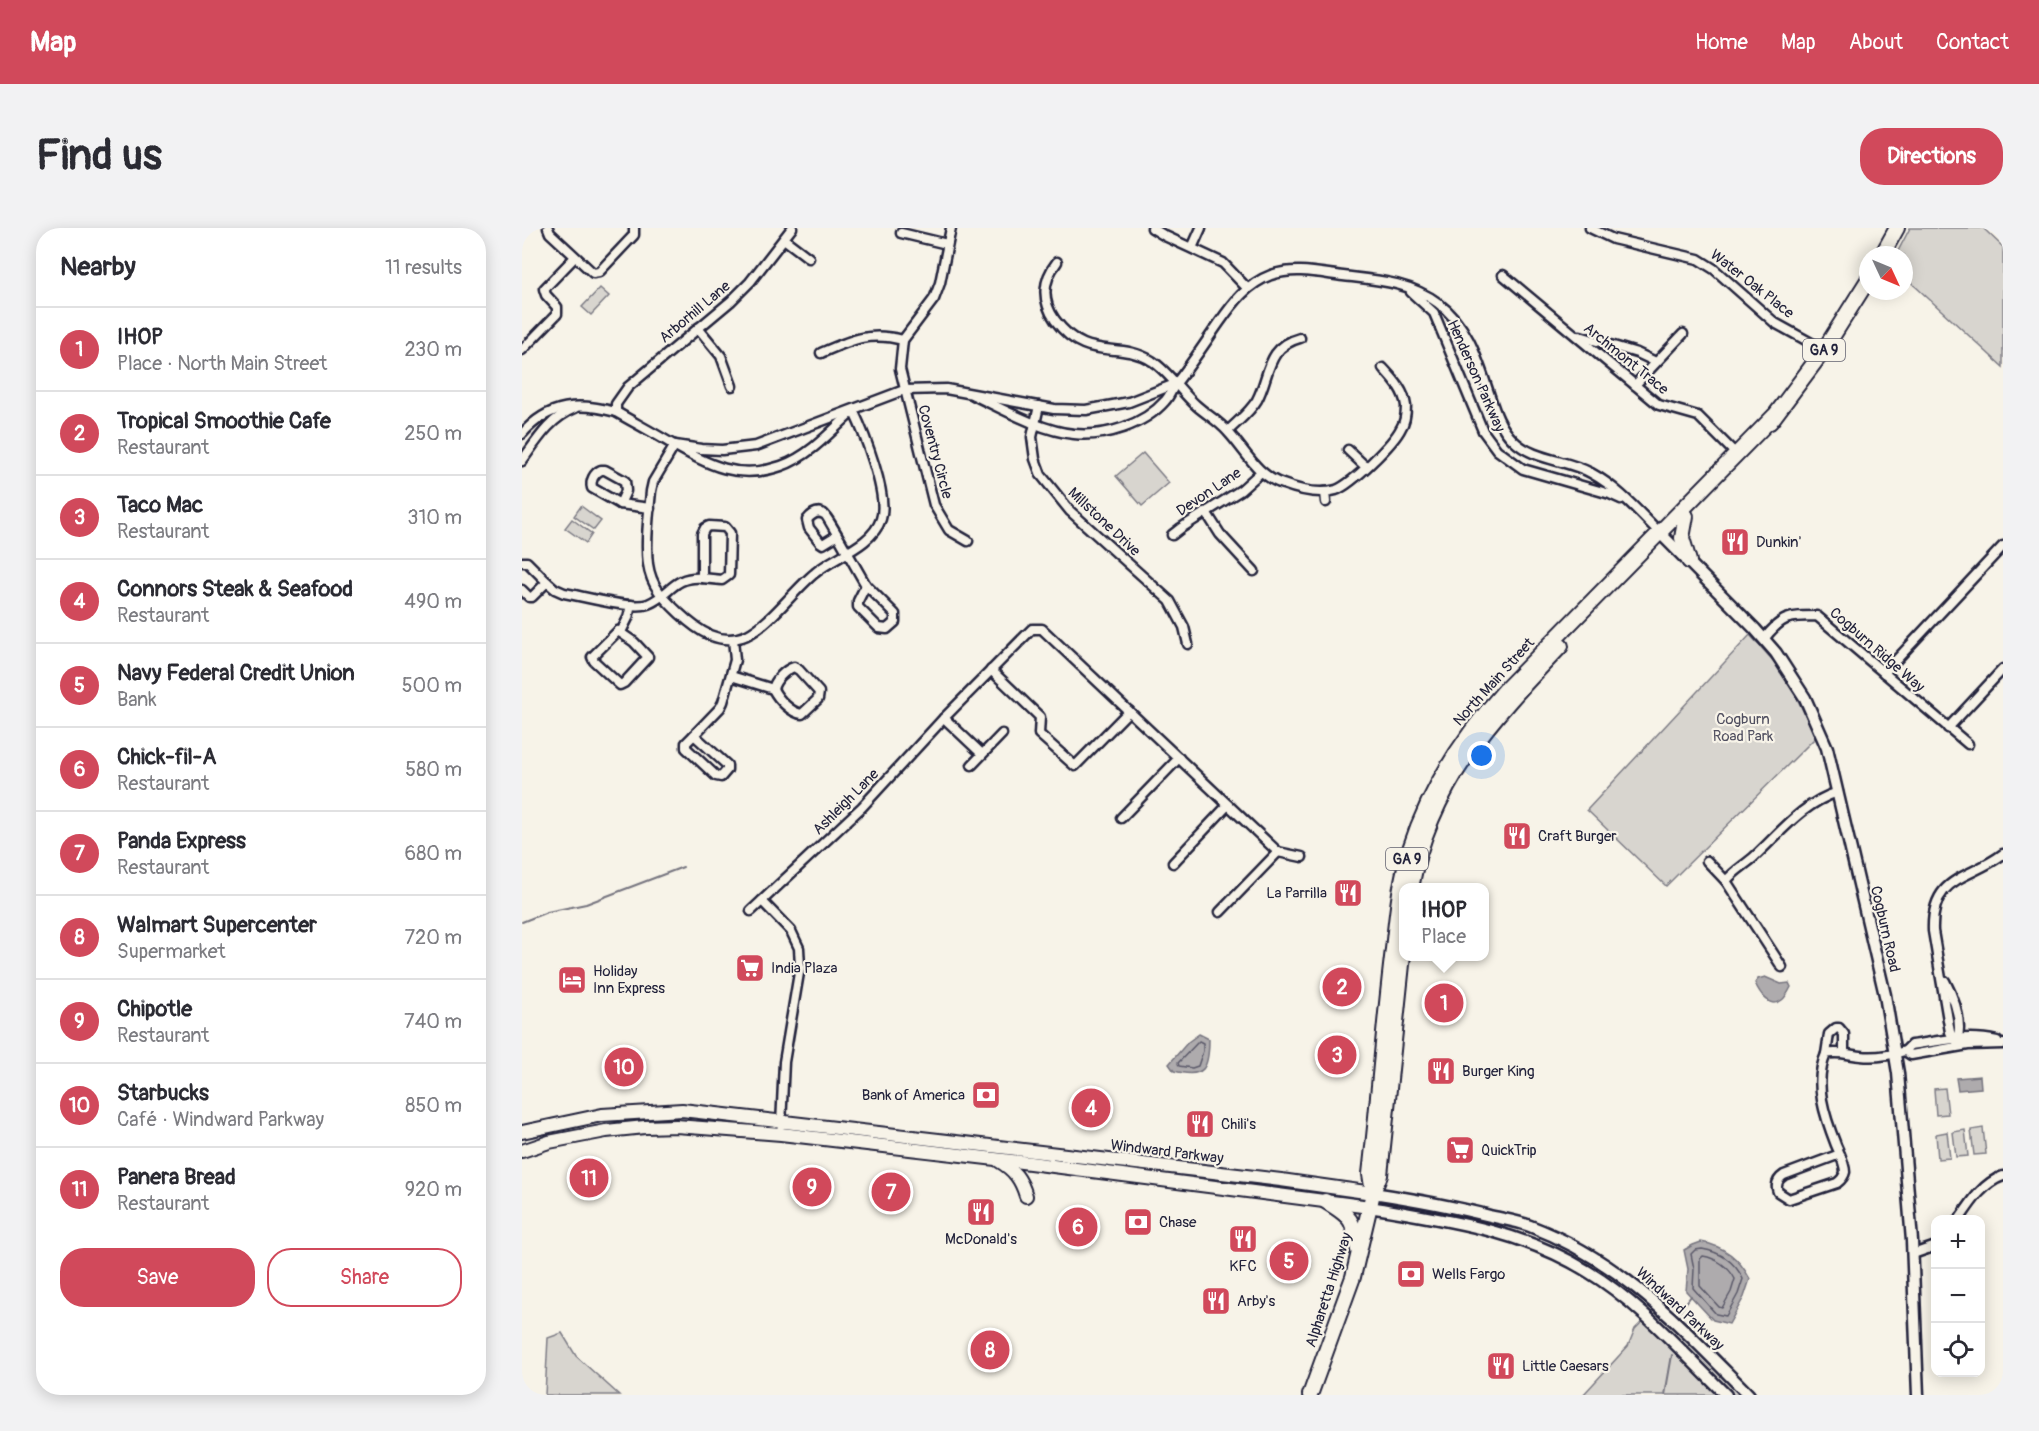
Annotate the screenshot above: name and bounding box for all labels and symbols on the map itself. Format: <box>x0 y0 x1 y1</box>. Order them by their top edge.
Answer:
street label: Water Oak Place <box>1706 245 1798 323</box>
north arrow <box>1859 246 1913 300</box>
street label: Arborhill Lane <box>656 276 735 347</box>
street label: Henderson Parkway <box>1443 317 1509 436</box>
street label: Archmont Trace <box>1580 319 1673 399</box>
road number: GA 9 <box>1803 339 1845 361</box>
street label: Coventry Circle <box>913 403 957 502</box>
street label: Devon Lane <box>1173 463 1246 521</box>
street label: Millstone Drive <box>1064 484 1145 561</box>
restaurant icon: Dunkin' <box>1719 526 1751 558</box>
place label: Dunkin' <box>1756 533 1801 552</box>
street label: Cogburn Ridge Way <box>1826 604 1929 697</box>
street label: North Main Street <box>1449 633 1539 730</box>
park label: Cogburn Road Park <box>1713 710 1774 746</box>
your location <box>1467 741 1496 770</box>
street label: Ashleigh Lane <box>809 764 884 839</box>
restaurant icon: Craft Burger <box>1501 820 1533 852</box>
place label: Craft Burger <box>1538 827 1617 846</box>
road number: GA 9 <box>1386 848 1428 870</box>
restaurant icon: La Parrilla <box>1332 877 1364 909</box>
place label: La Parrilla <box>1266 884 1327 903</box>
street label: Cogburn Road <box>1866 884 1904 974</box>
supermarket icon: India Plaza <box>734 952 766 984</box>
place label: India Plaza <box>771 959 838 978</box>
place label: Holiday Inn Express <box>593 962 665 998</box>
hotel icon: Holiday Inn Express <box>556 964 588 996</box>
pin: 2 <box>1322 964 1362 1010</box>
pin: 1 <box>1424 980 1464 1026</box>
pin: 3 <box>1318 1032 1356 1078</box>
pin: 10 <box>604 1044 644 1090</box>
restaurant icon: Burger King <box>1425 1055 1457 1087</box>
place label: Burger King <box>1462 1062 1535 1081</box>
bank icon: Bank of America <box>970 1079 1002 1111</box>
place label: Bank of America <box>862 1086 965 1105</box>
pin: 4 <box>1072 1086 1110 1130</box>
restaurant icon: Chili's <box>1184 1108 1216 1140</box>
place label: Chili's <box>1221 1115 1256 1134</box>
supermarket icon: QuickTrip <box>1444 1134 1476 1166</box>
street label: Windward Parkway <box>1109 1136 1225 1168</box>
place label: QuickTrip <box>1481 1141 1537 1160</box>
pin: 11 <box>570 1156 608 1200</box>
pin: 9 <box>792 1164 832 1210</box>
pin: 7 <box>872 1170 910 1214</box>
restaurant icon: McDonald's <box>965 1196 997 1228</box>
pin: 6 <box>1058 1204 1098 1250</box>
bank icon: Chase <box>1122 1206 1154 1238</box>
place label: Chase <box>1159 1213 1197 1232</box>
restaurant icon: KFC <box>1227 1223 1259 1255</box>
place label: McDonald's <box>945 1230 1017 1249</box>
street label: Alpharetta Highway <box>1301 1230 1357 1350</box>
pin: 5 <box>1270 1238 1308 1284</box>
place label: KFC <box>1229 1257 1257 1276</box>
bank icon: Wells Fargo <box>1395 1258 1427 1290</box>
street label: Windward Parkway <box>1632 1263 1728 1355</box>
place label: Wells Fargo <box>1432 1265 1505 1284</box>
restaurant icon: Arby's <box>1200 1285 1232 1317</box>
place label: Arby's <box>1237 1292 1276 1311</box>
pin: 8 <box>970 1328 1010 1372</box>
restaurant icon: Little Caesars <box>1485 1350 1517 1382</box>
place label: Little Caesars <box>1522 1357 1609 1376</box>

